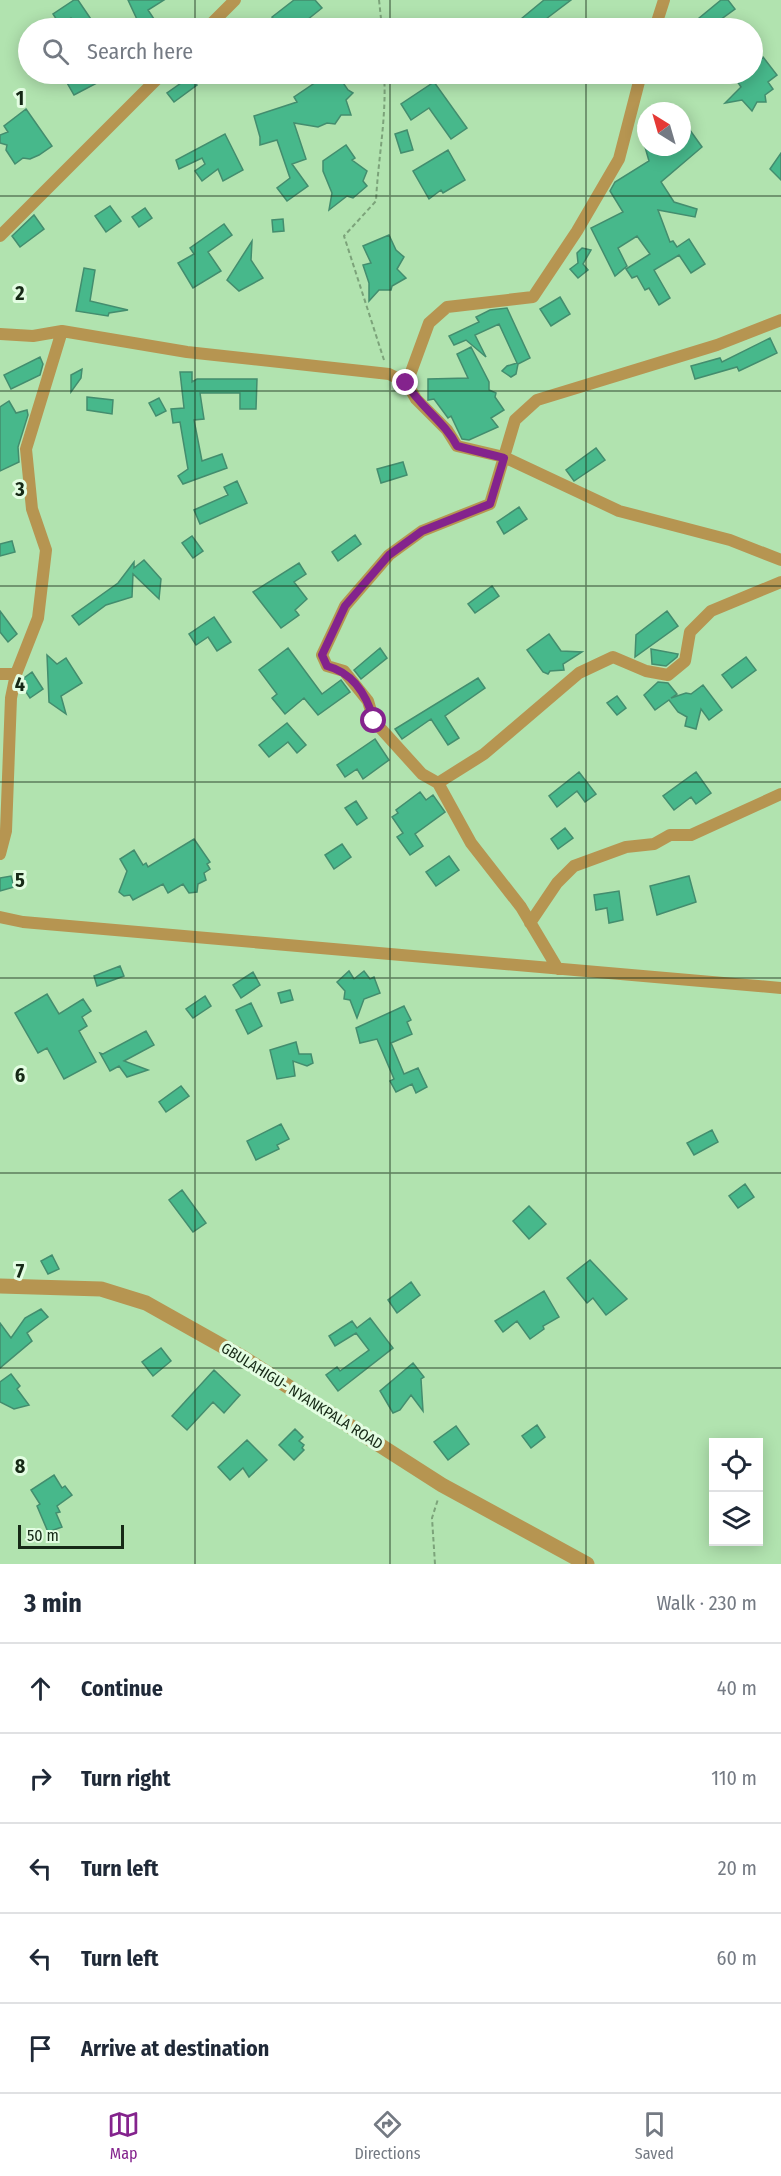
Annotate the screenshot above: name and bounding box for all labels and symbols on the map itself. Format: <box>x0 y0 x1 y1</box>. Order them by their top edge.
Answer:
text: 1 <box>16 86 24 110</box>
north arrow <box>637 102 691 156</box>
text: 2 <box>14 281 25 305</box>
route end <box>392 369 418 395</box>
text: 3 <box>14 477 25 501</box>
text: 4 <box>15 672 25 696</box>
route start <box>360 707 386 733</box>
text: 5 <box>15 868 25 892</box>
text: 6 <box>15 1063 25 1087</box>
text: 7 <box>16 1259 25 1283</box>
street label: GBULAHIGU- NYANKPALA ROAD <box>218 1339 386 1453</box>
text: 8 <box>15 1454 26 1478</box>
scale bar <box>18 1522 124 1550</box>

